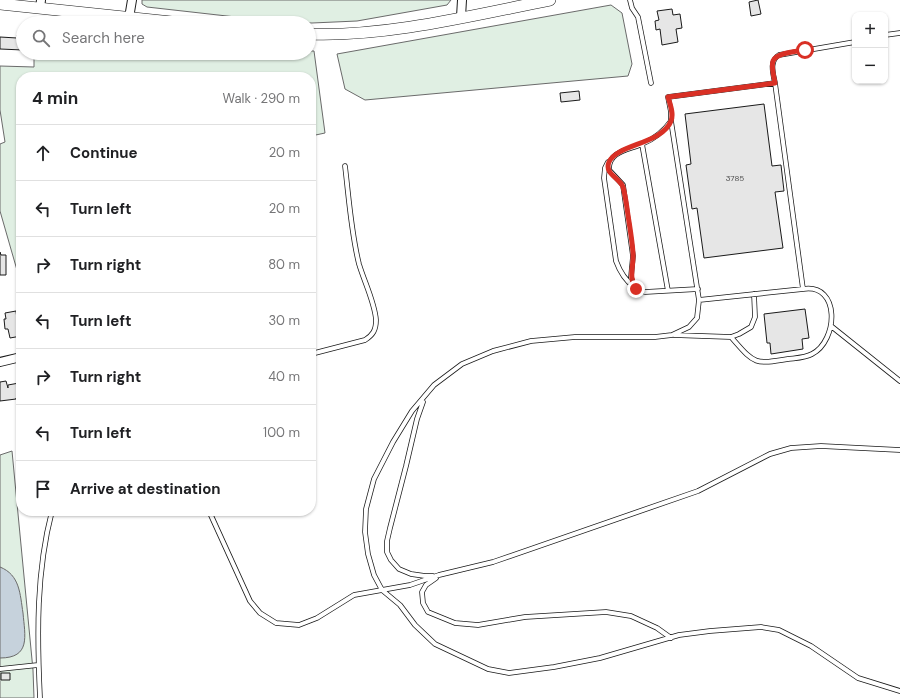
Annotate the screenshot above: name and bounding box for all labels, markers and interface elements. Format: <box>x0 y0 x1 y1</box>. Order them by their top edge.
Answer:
map controls <box>852 12 888 84</box>
button: + <box>852 12 888 48</box>
search box <box>16 16 316 60</box>
icon: search <box>30 27 52 49</box>
text: Search here <box>62 28 145 48</box>
route start <box>796 41 814 59</box>
button: − <box>852 48 888 84</box>
text: 4 min <box>32 87 78 109</box>
text: Walk · 290 m <box>223 90 300 107</box>
icon: ahead <box>32 142 54 164</box>
text: Continue <box>70 143 138 163</box>
text: 20 m <box>269 144 300 161</box>
house number: 3785 <box>726 173 744 183</box>
icon: left <box>32 198 54 220</box>
text: Turn left <box>70 199 131 219</box>
text: 20 m <box>269 200 300 217</box>
icon: right <box>32 254 54 276</box>
text: Turn right <box>70 255 141 275</box>
text: 80 m <box>268 256 300 273</box>
route end <box>627 280 645 298</box>
icon: left <box>32 310 54 332</box>
text: Turn left <box>70 311 131 331</box>
text: 30 m <box>268 312 300 329</box>
icon: right <box>32 366 54 388</box>
text: Turn right <box>70 367 141 387</box>
text: 40 m <box>268 368 300 385</box>
icon: left <box>32 422 54 444</box>
text: Turn left <box>70 423 131 443</box>
text: 100 m <box>263 424 300 441</box>
icon: arrive <box>32 478 54 500</box>
text: Arrive at destination <box>70 479 221 499</box>

